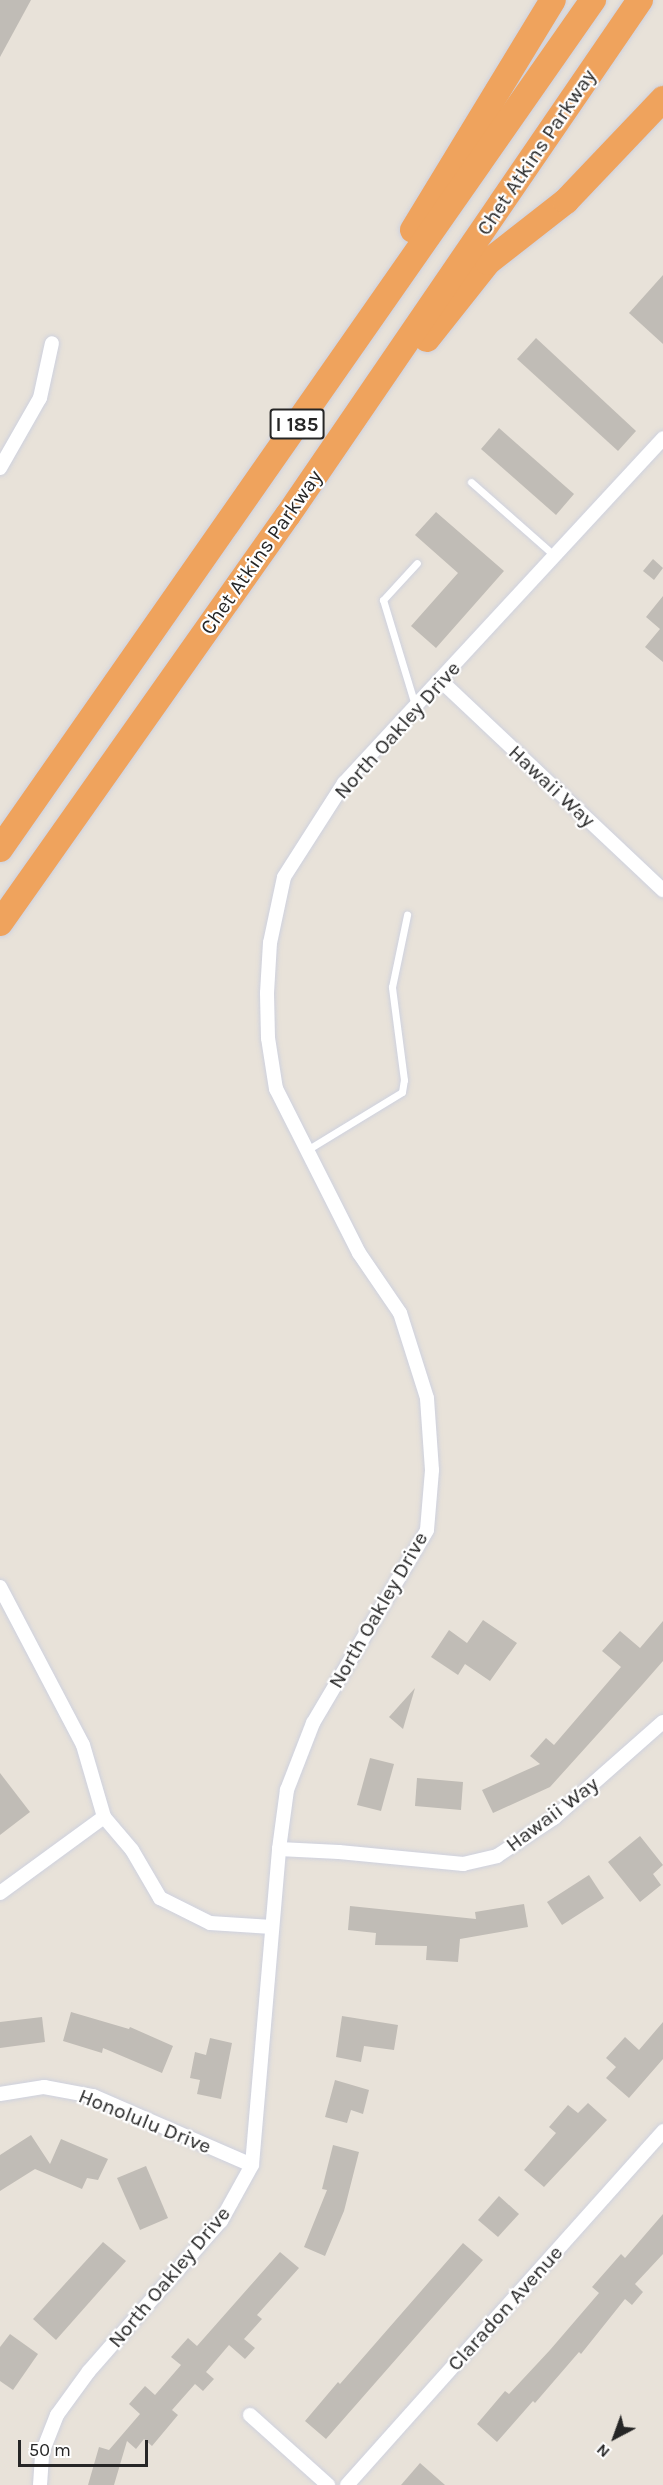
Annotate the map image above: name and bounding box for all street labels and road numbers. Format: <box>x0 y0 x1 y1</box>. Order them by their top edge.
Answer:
street label: Chet Atkins Parkway <box>471 64 601 240</box>
road number: I 185 <box>268 407 326 441</box>
street label: Chet Atkins Parkway <box>195 465 327 639</box>
street label: North Oakley Drive <box>329 656 465 804</box>
street label: Hawaii Way <box>503 740 601 832</box>
street label: North Oakley Drive <box>323 1527 433 1693</box>
street label: Hawaii Way <box>501 1771 603 1857</box>
street label: Honolulu Drive <box>75 2083 215 2159</box>
street label: North Oakley Drive <box>103 2201 235 2353</box>
street label: Claradon Avenue <box>442 2240 568 2376</box>

